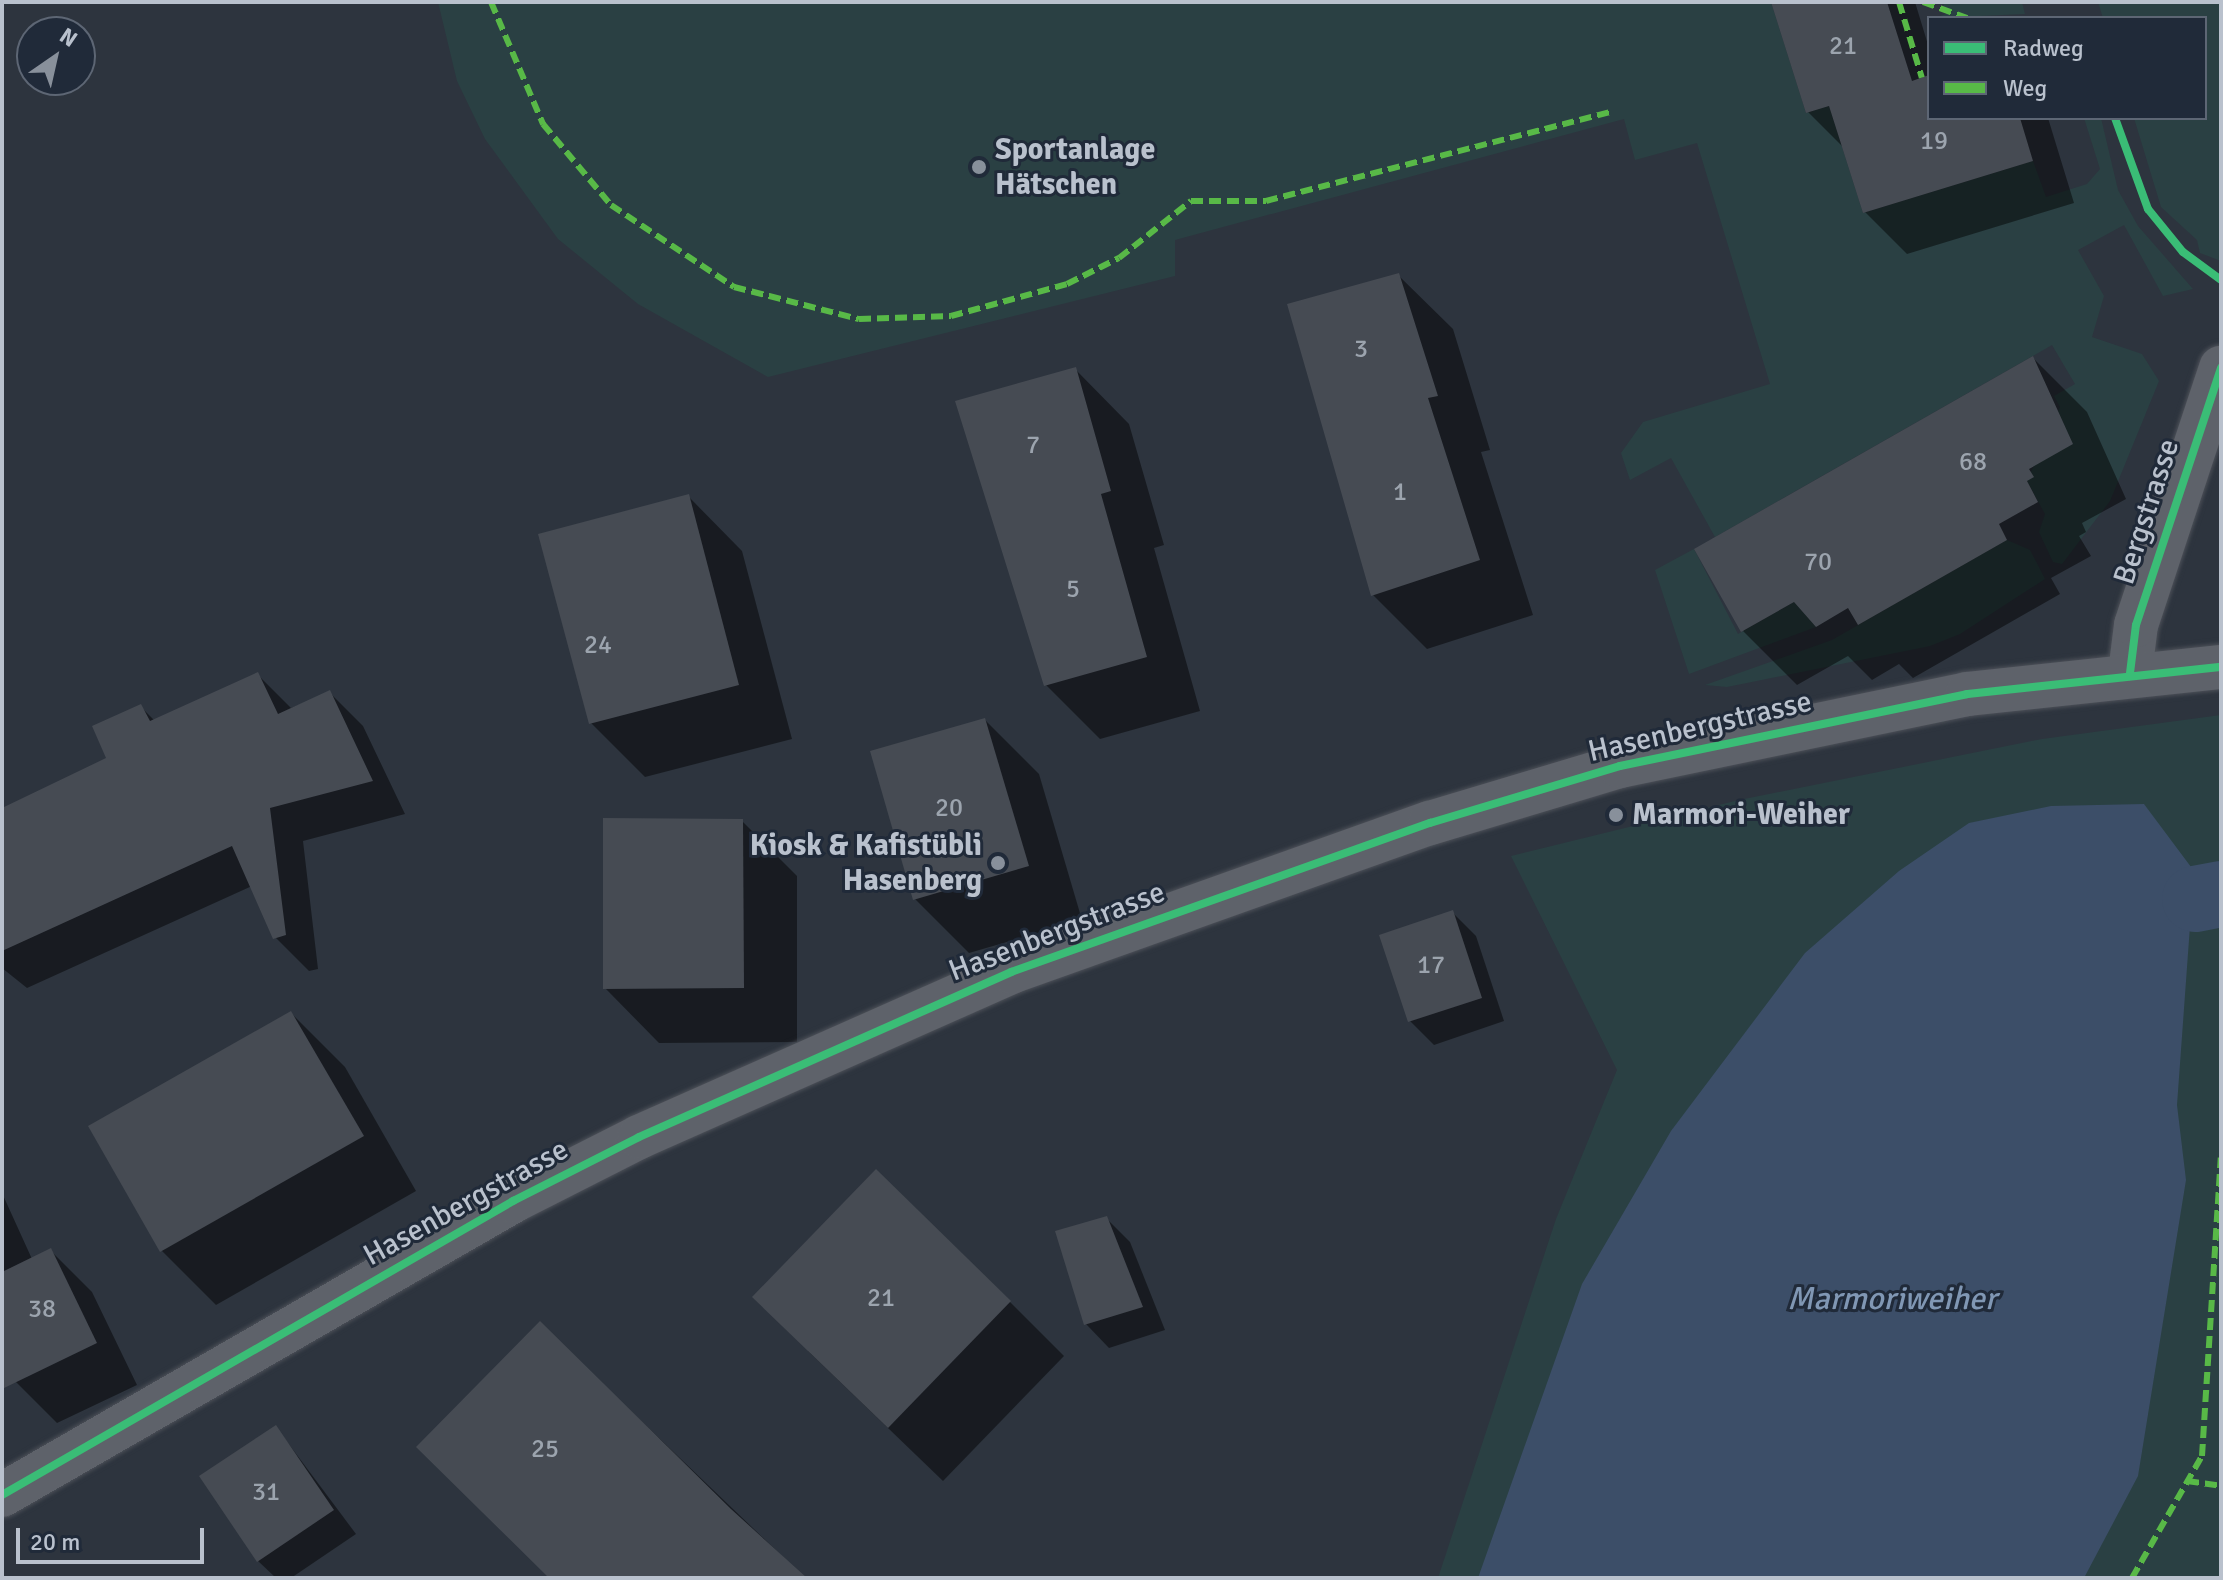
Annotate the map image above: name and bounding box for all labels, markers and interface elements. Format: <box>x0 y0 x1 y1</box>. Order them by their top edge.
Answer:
north arrow <box>16 16 96 96</box>
legend <box>1927 16 2207 120</box>
text: N <box>55 22 82 53</box>
house number: 21 <box>1829 31 1857 63</box>
text: Radweg <box>2003 33 2084 63</box>
text: Weg <box>2003 73 2047 103</box>
house number: 19 <box>1920 126 1948 158</box>
place label: Sportanlage Hätschen <box>995 132 1155 202</box>
marker: Sportanlage Hätschen <box>970 158 988 176</box>
house number: 3 <box>1354 334 1368 366</box>
house number: 7 <box>1026 430 1040 462</box>
street label: Bergstrasse <box>2107 435 2187 589</box>
house number: 68 <box>1959 447 1987 479</box>
house number: 1 <box>1393 477 1407 509</box>
house number: 70 <box>1804 547 1832 579</box>
house number: 5 <box>1066 574 1080 606</box>
house number: 24 <box>584 630 612 662</box>
street label: Hasenbergstrasse <box>1585 684 1815 770</box>
house number: 20 <box>935 793 963 825</box>
place label: Marmori-Weiher <box>1632 797 1850 833</box>
marker: Marmori-Weiher <box>1607 806 1625 824</box>
place label: Kiosk & Kafistübli Hasenberg <box>750 828 982 898</box>
marker: Kiosk & Kafistübli Hasenberg <box>989 854 1007 872</box>
street label: Hasenbergstrasse <box>944 874 1170 990</box>
house number: 17 <box>1417 950 1445 982</box>
street label: Hasenbergstrasse <box>357 1132 575 1274</box>
water label: Marmoriweiher <box>1787 1280 1997 1318</box>
house number: 21 <box>867 1283 895 1315</box>
house number: 38 <box>28 1294 56 1326</box>
house number: 25 <box>531 1434 559 1466</box>
house number: 31 <box>252 1477 280 1509</box>
scale bar <box>20 1512 208 1562</box>
text: 20 m <box>30 1527 80 1557</box>

